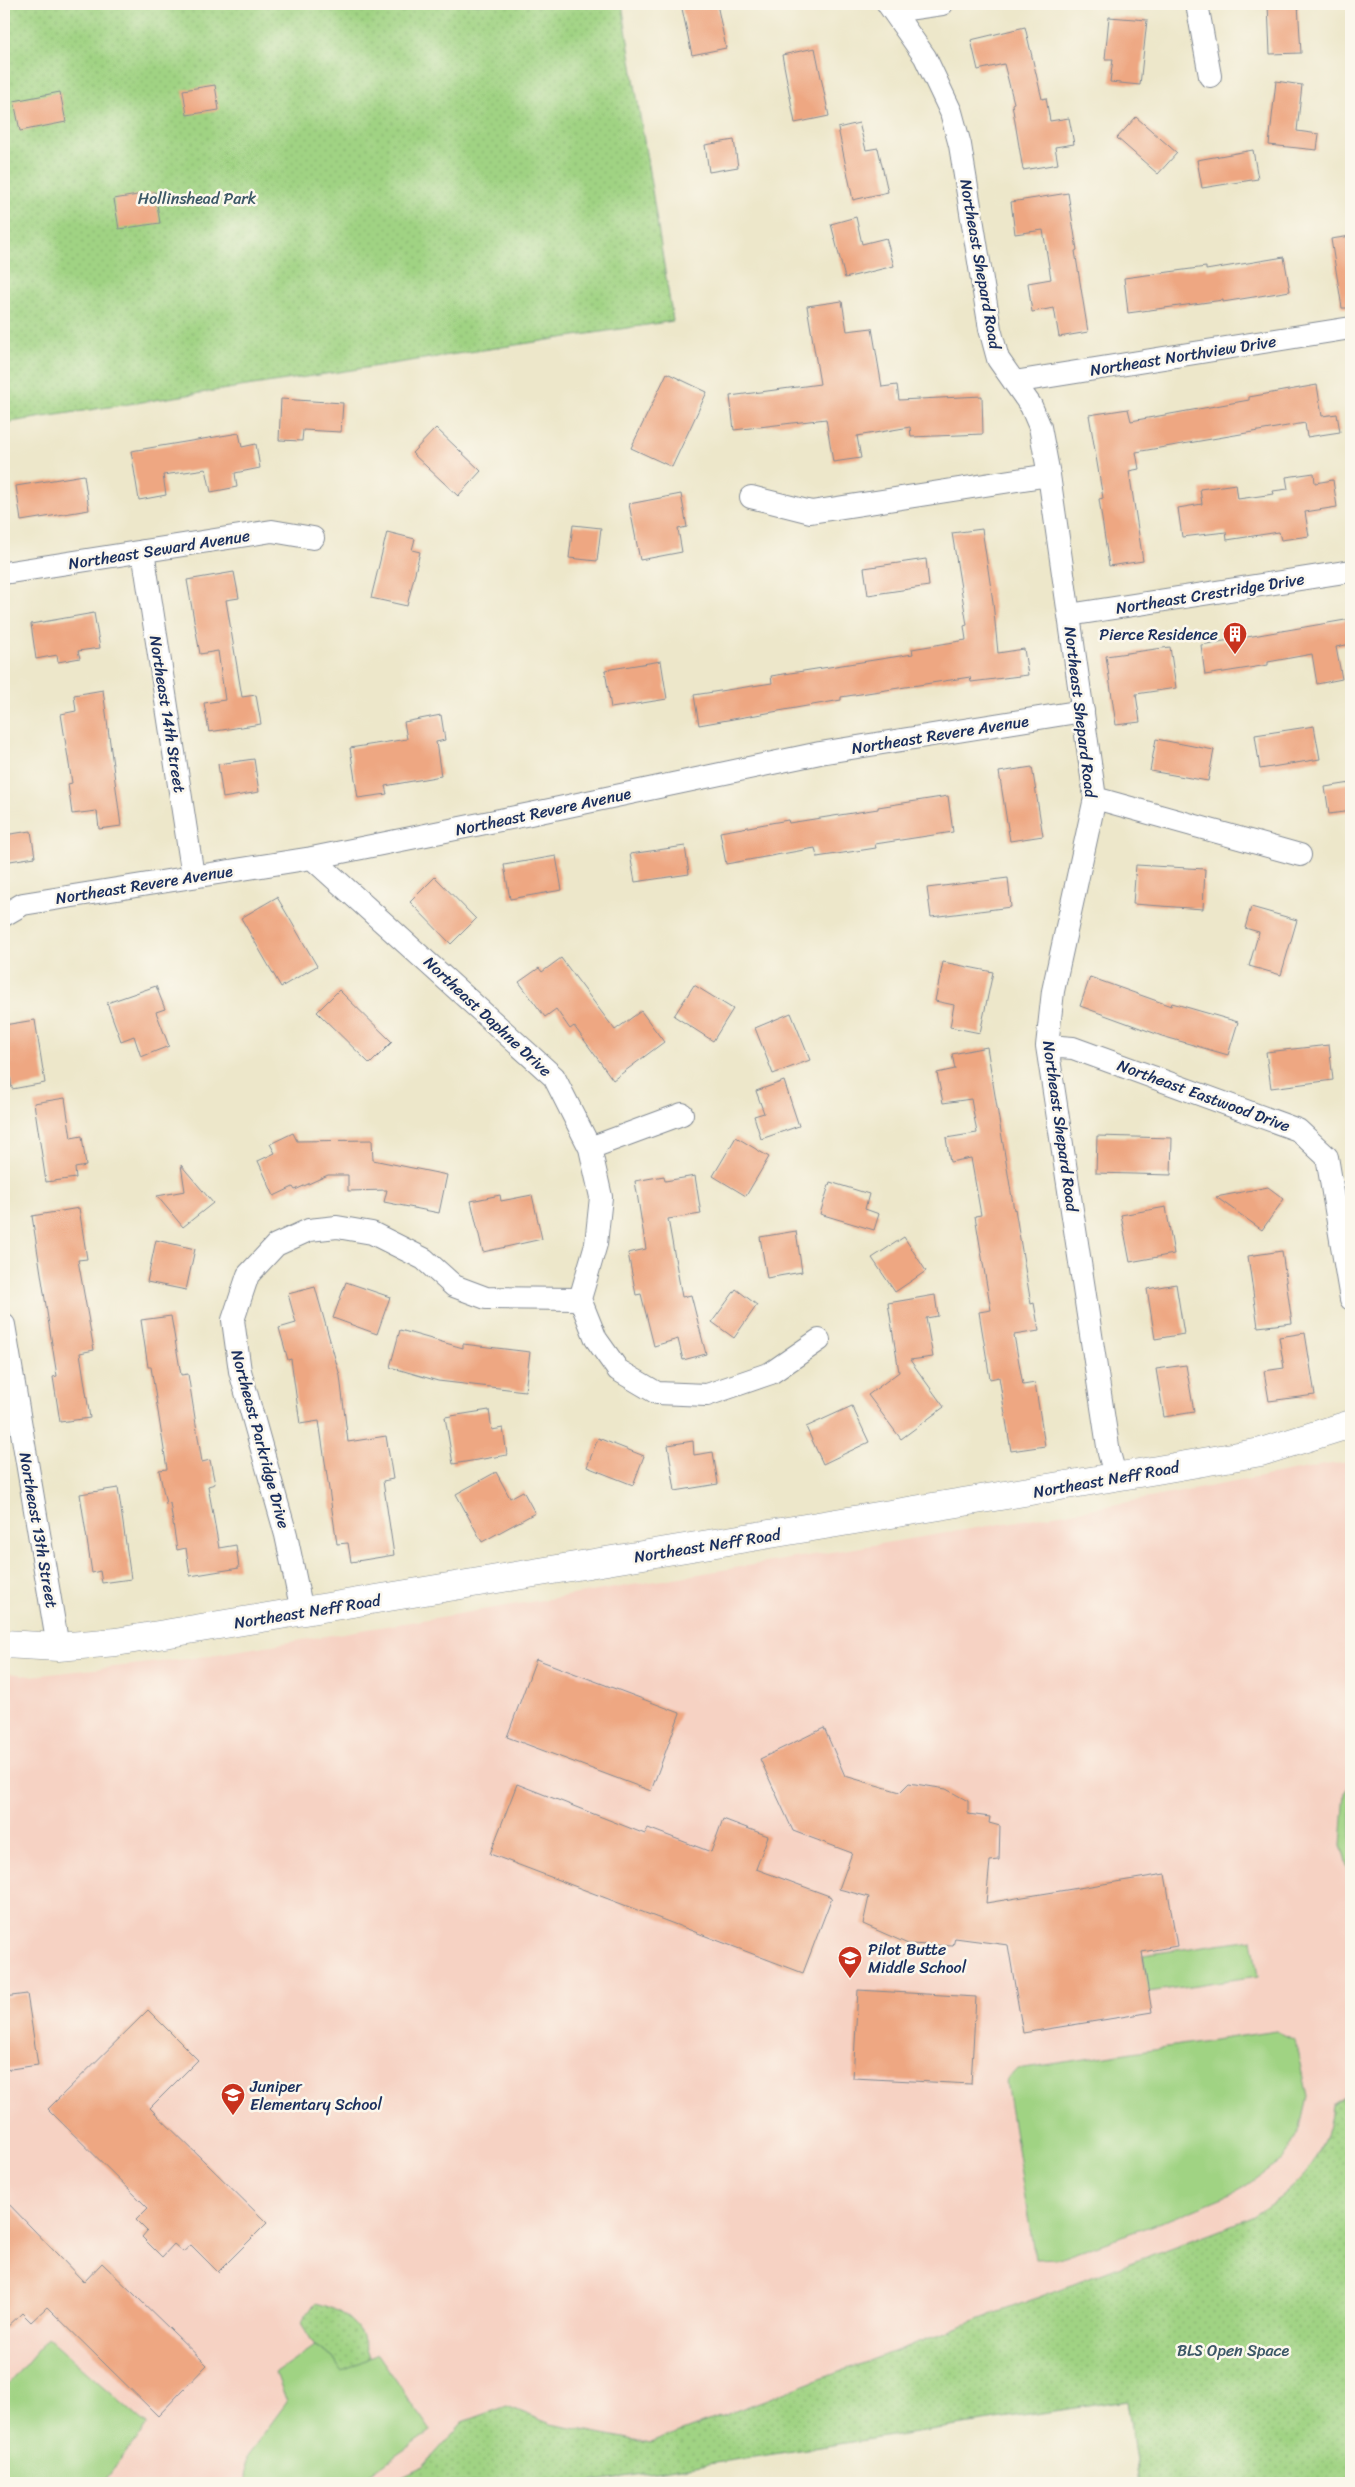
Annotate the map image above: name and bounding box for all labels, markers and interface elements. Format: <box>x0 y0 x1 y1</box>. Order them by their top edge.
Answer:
street label: Northeast Shepard Road <box>951 177 1010 353</box>
park label: Hollinshead Park <box>138 184 257 213</box>
street label: Northeast Northview Drive <box>1088 326 1278 385</box>
street label: Northeast Seward Avenue <box>66 521 252 578</box>
street label: Northeast Crestridge Drive <box>1114 564 1306 623</box>
place label: Pierce Residence <box>1099 620 1218 649</box>
building icon: Pierce Residence <box>1222 621 1248 655</box>
street label: Northeast Shepard Road <box>1056 625 1106 801</box>
street label: Northeast 14th Street <box>141 633 194 795</box>
street label: Northeast Revere Avenue <box>849 706 1031 763</box>
street label: Northeast Revere Avenue <box>452 779 634 844</box>
street label: Northeast Revere Avenue <box>53 856 235 913</box>
street label: Northeast Daphne Drive <box>416 949 559 1084</box>
street label: Northeast Shepard Road <box>1034 1039 1087 1215</box>
street label: Northeast Eastwood Drive <box>1113 1051 1294 1140</box>
street label: Northeast Parkridge Drive <box>223 1346 298 1532</box>
street label: Northeast 13th Street <box>11 1450 66 1610</box>
street label: Northeast Neff Road <box>1031 1452 1183 1507</box>
street label: Northeast Neff Road <box>632 1519 784 1571</box>
street label: Northeast Neff Road <box>232 1585 384 1637</box>
place label: Pilot Butte Middle School <box>868 1935 967 1982</box>
school or university icon: Pilot Butte Middle School <box>837 1945 863 1979</box>
place label: Juniper Elementary School <box>249 2072 382 2119</box>
school or university icon: Juniper Elementary School <box>220 2082 246 2116</box>
park label: BLS Open Space <box>1177 2336 1289 2365</box>

